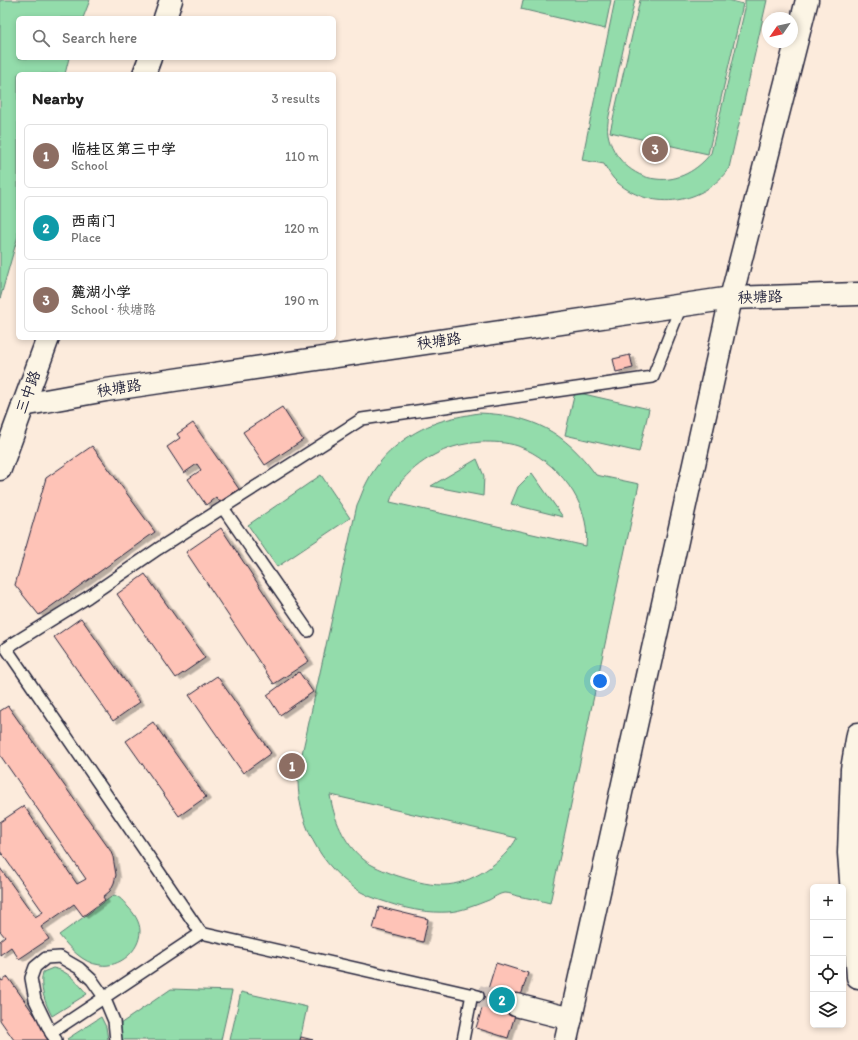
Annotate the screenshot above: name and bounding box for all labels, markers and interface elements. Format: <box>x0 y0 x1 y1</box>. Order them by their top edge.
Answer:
north arrow <box>762 12 798 48</box>
search box <box>16 16 336 60</box>
icon: search <box>30 27 52 49</box>
text: Search here <box>62 29 137 47</box>
text: Nearby <box>32 88 84 108</box>
text: 3 results <box>271 91 320 106</box>
pin: 3 <box>642 134 668 164</box>
text: 临桂区第三中学 <box>71 140 176 158</box>
text: 1 <box>43 149 49 164</box>
text: 110 m <box>285 149 319 164</box>
text: School <box>71 158 108 173</box>
text: 西南门 <box>71 212 116 230</box>
text: 2 <box>43 221 49 236</box>
text: 120 m <box>284 221 319 236</box>
text: Place <box>71 230 101 245</box>
text: 麓湖小学 <box>71 283 131 301</box>
street label: 秧塘路 <box>737 287 783 307</box>
text: 3 <box>42 293 50 308</box>
text: 190 m <box>284 293 319 308</box>
text: School · 秧塘路 <box>71 302 156 317</box>
street label: 秧塘路 <box>415 329 463 353</box>
street label: 三中路 <box>12 368 44 416</box>
street label: 秧塘路 <box>95 376 143 400</box>
your location <box>590 671 610 691</box>
pin: 1 <box>279 751 305 781</box>
map controls <box>810 884 846 1028</box>
button: + <box>810 884 846 920</box>
button: − <box>810 920 846 956</box>
button: locate <box>810 956 846 992</box>
pin: 2 <box>489 985 515 1015</box>
button: layers <box>810 992 846 1028</box>

